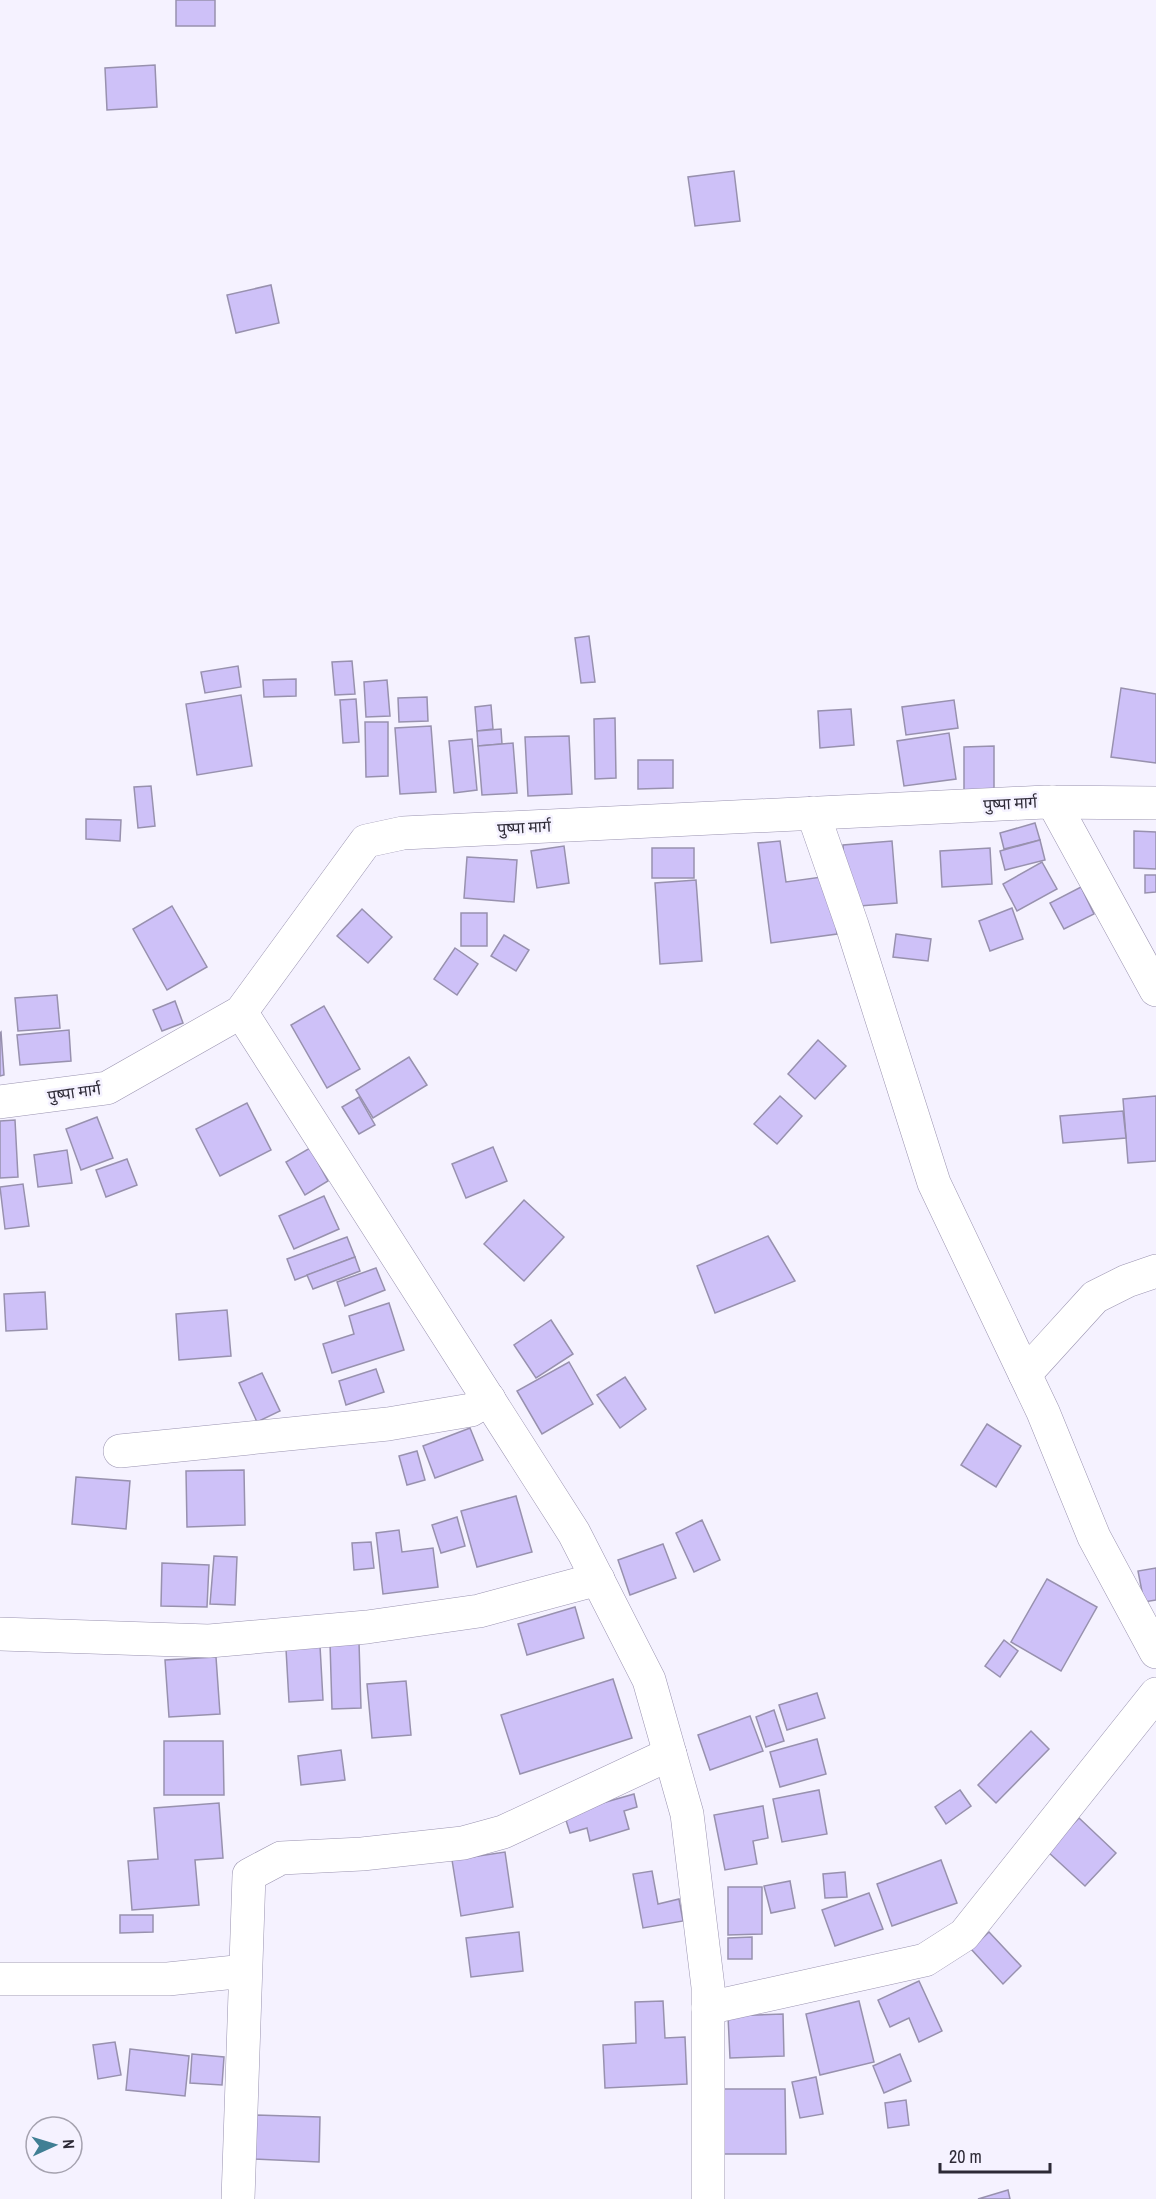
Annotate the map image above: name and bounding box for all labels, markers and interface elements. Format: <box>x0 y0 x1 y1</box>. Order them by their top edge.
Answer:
street label: पुष्पा मार्ग <box>983 791 1038 815</box>
street label: पुष्पा मार्ग <box>497 815 552 839</box>
street label: पुष्पा मार्ग <box>46 1077 103 1107</box>
north arrow <box>24 2115 84 2175</box>
scale bar <box>940 2136 1050 2174</box>
text: N <box>58 2138 80 2149</box>
text: 20 m <box>949 2144 982 2169</box>

